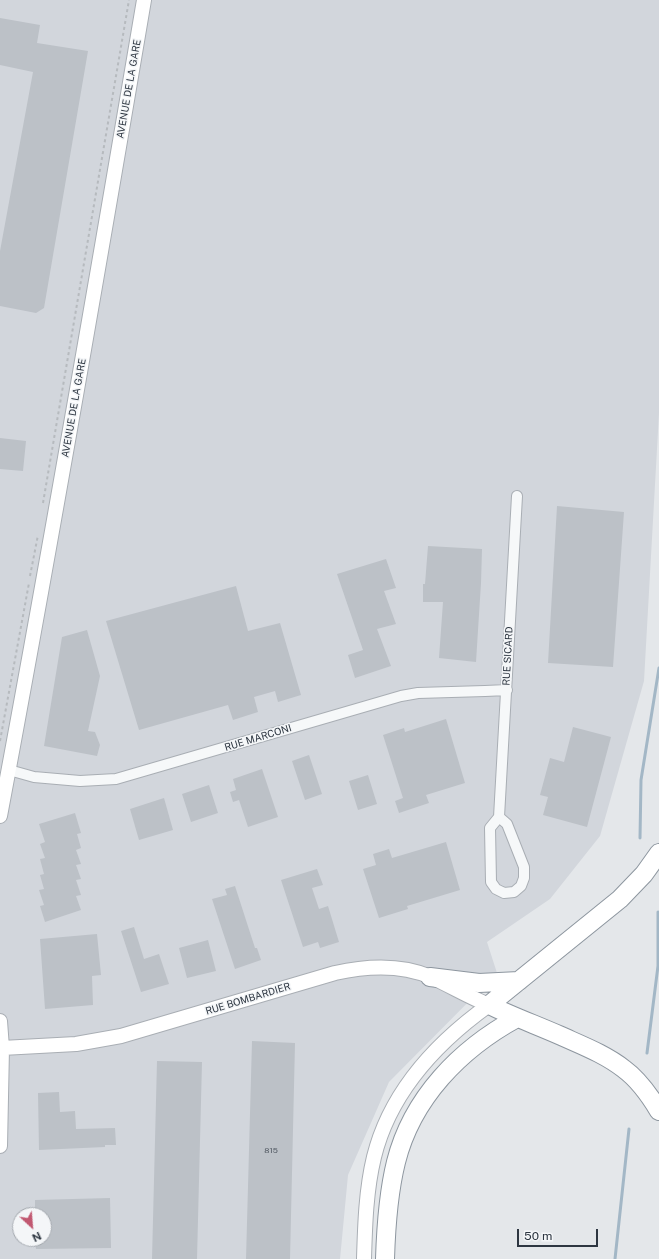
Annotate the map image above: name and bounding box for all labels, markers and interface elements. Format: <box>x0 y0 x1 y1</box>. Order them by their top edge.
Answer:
street label: AVENUE DE LA GARE <box>114 38 144 140</box>
street label: AVENUE DE LA GARE <box>59 357 89 459</box>
street label: RUE SICARD <box>500 626 516 686</box>
street label: RUE MARCONI <box>223 722 293 754</box>
street label: RUE BOMBARDIER <box>204 980 292 1018</box>
house number: 815 <box>264 1146 278 1156</box>
north arrow <box>12 1207 52 1247</box>
scale bar <box>519 1221 600 1247</box>
text: 50 m <box>524 1229 552 1243</box>
text: N <box>30 1230 43 1244</box>

